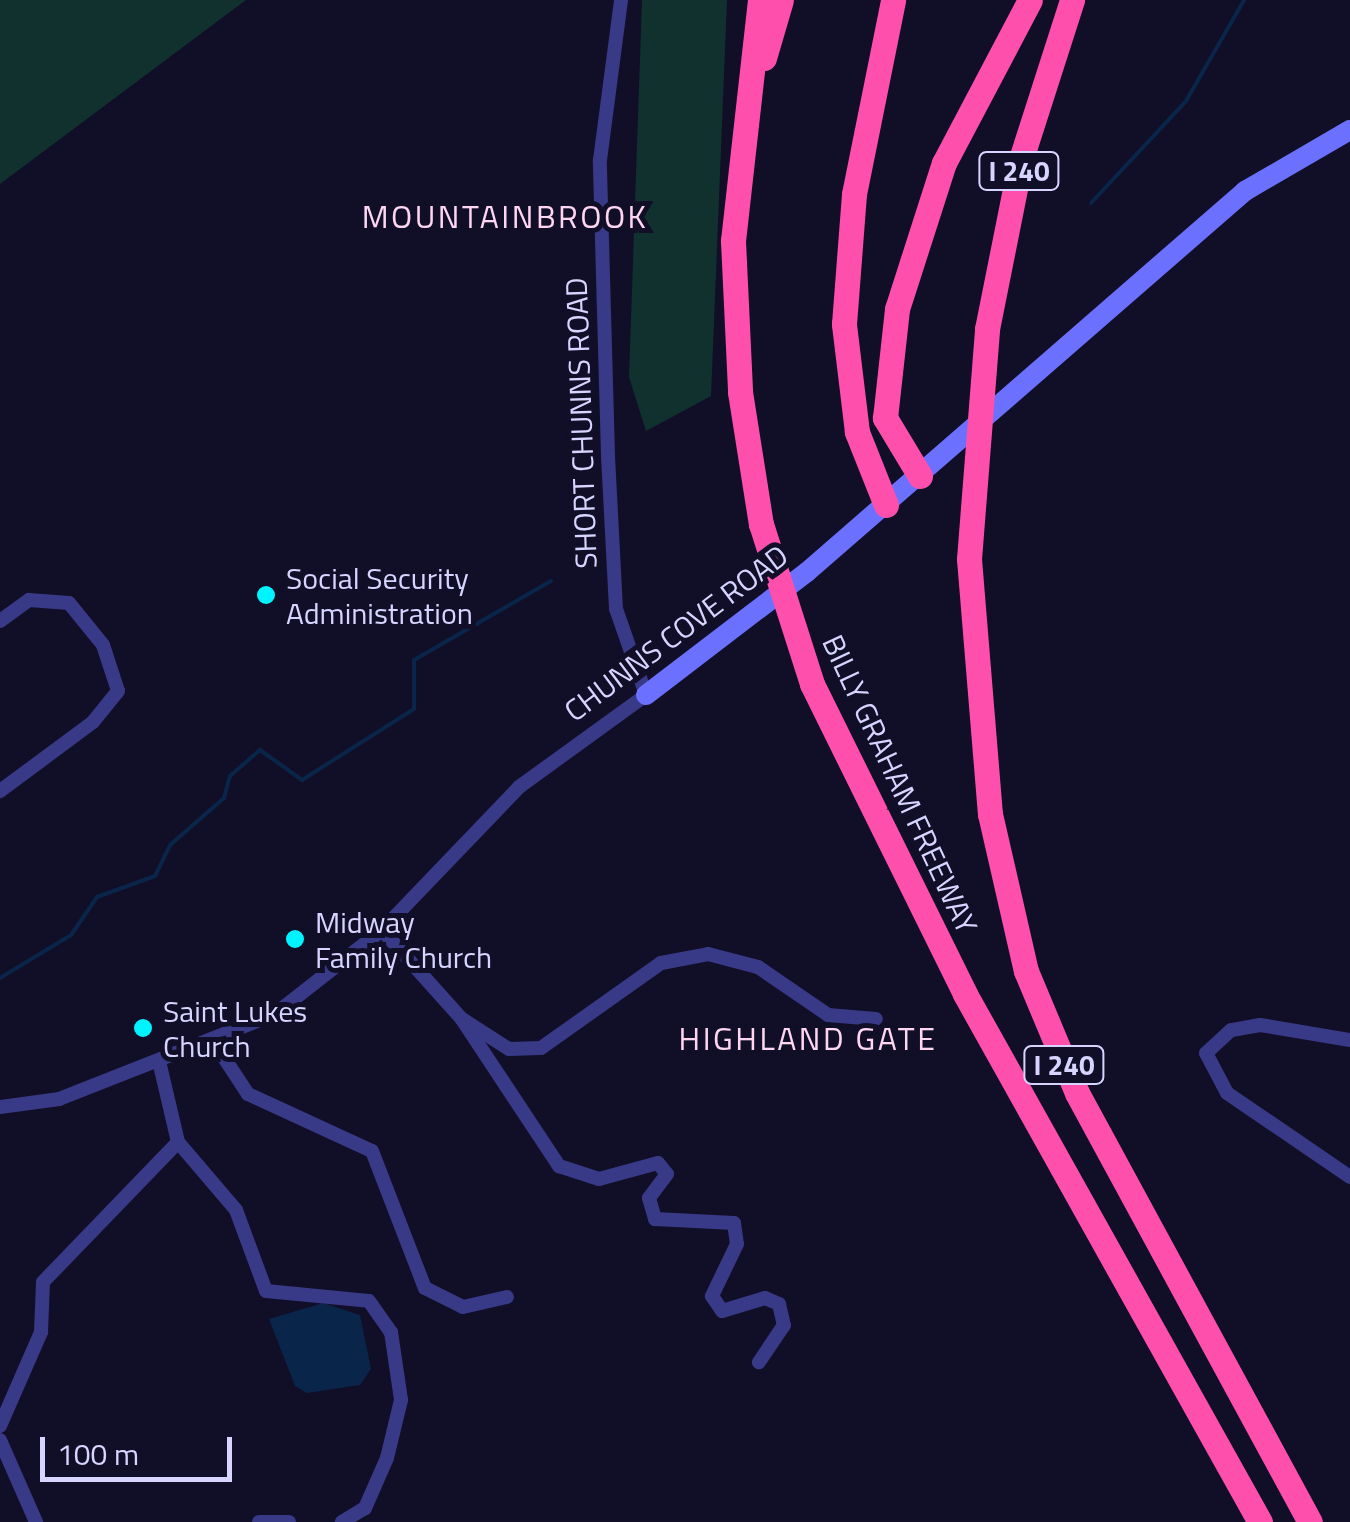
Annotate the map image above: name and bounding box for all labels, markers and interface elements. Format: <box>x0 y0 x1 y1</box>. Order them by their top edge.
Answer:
road number: I 240 <box>976 148 1062 194</box>
district label: MOUNTAINBROOK <box>362 197 648 235</box>
street label: SHORT CHUNNS ROAD <box>558 277 604 569</box>
street label: CHUNNS COVE ROAD <box>557 537 795 729</box>
place label: Social Security Administration <box>286 560 473 630</box>
marker: Social Security Administration <box>255 584 277 606</box>
street label: BILLY GRAHAM FREEWAY <box>815 629 985 939</box>
place label: Midway Family Church <box>315 904 492 974</box>
marker: Midway Family Church <box>284 928 306 950</box>
place label: Saint Lukes Church <box>163 993 307 1064</box>
marker: Saint Lukes Church <box>132 1017 154 1039</box>
district label: HIGHLAND GATE <box>679 1019 937 1057</box>
road number: I 240 <box>1022 1042 1106 1088</box>
scale bar <box>45 1417 238 1479</box>
text: 100 m <box>57 1431 139 1477</box>

